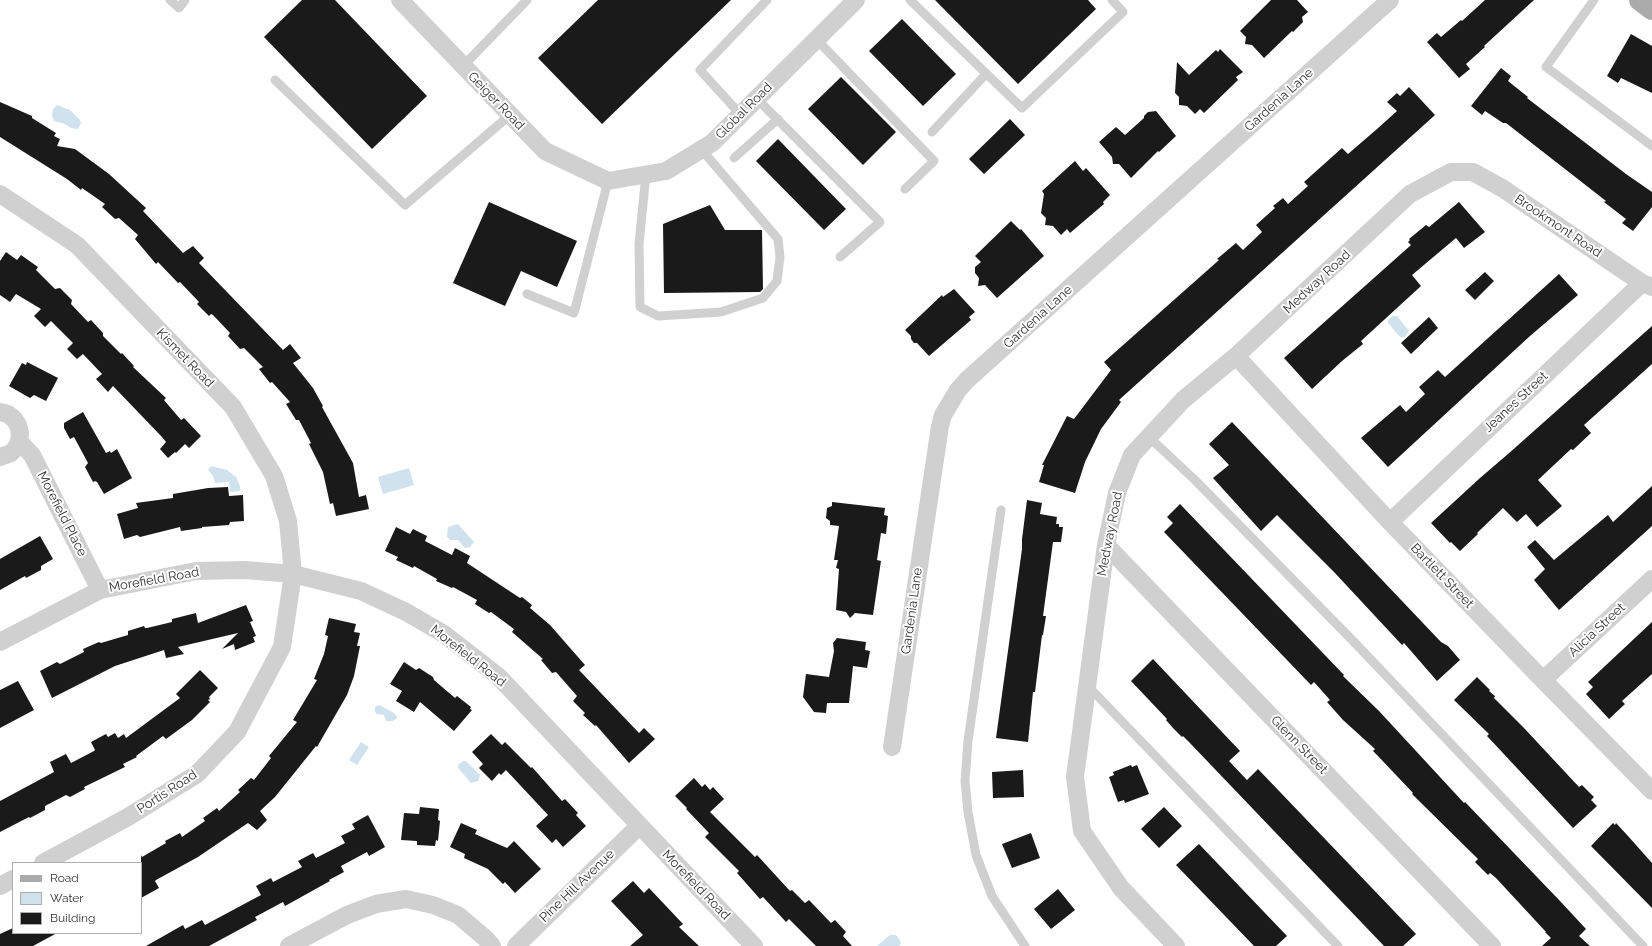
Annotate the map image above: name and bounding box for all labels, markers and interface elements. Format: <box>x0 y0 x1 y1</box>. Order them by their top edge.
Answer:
street label: Gardenia Lane <box>1241 65 1317 135</box>
street label: Geiger Road <box>465 69 527 133</box>
street label: Global Road <box>712 79 776 143</box>
street label: Brookmont Road <box>1512 191 1604 261</box>
street label: Medway Road <box>1280 247 1354 317</box>
street label: Gardenia Lane <box>1000 282 1076 352</box>
street label: Kismet Road <box>153 325 217 391</box>
street label: Jeanes Street <box>1481 368 1551 436</box>
street label: Morefield Place <box>34 469 90 559</box>
street label: Medway Road <box>1094 490 1126 578</box>
street label: Bartlett Street <box>1407 540 1477 612</box>
street label: Morefield Road <box>108 564 200 596</box>
street label: Gardenia Lane <box>898 567 926 655</box>
street label: Alicia Street <box>1566 600 1628 660</box>
street label: Morefield Road <box>427 622 509 690</box>
street label: Glenn Street <box>1267 713 1331 777</box>
street label: Portis Road <box>134 767 200 817</box>
street label: Pine Hill Avenue <box>536 846 618 926</box>
street label: Morefield Road <box>659 847 733 923</box>
legend <box>12 862 142 934</box>
text: Road <box>50 871 79 885</box>
text: Water <box>50 891 84 905</box>
text: Building <box>50 911 96 925</box>

